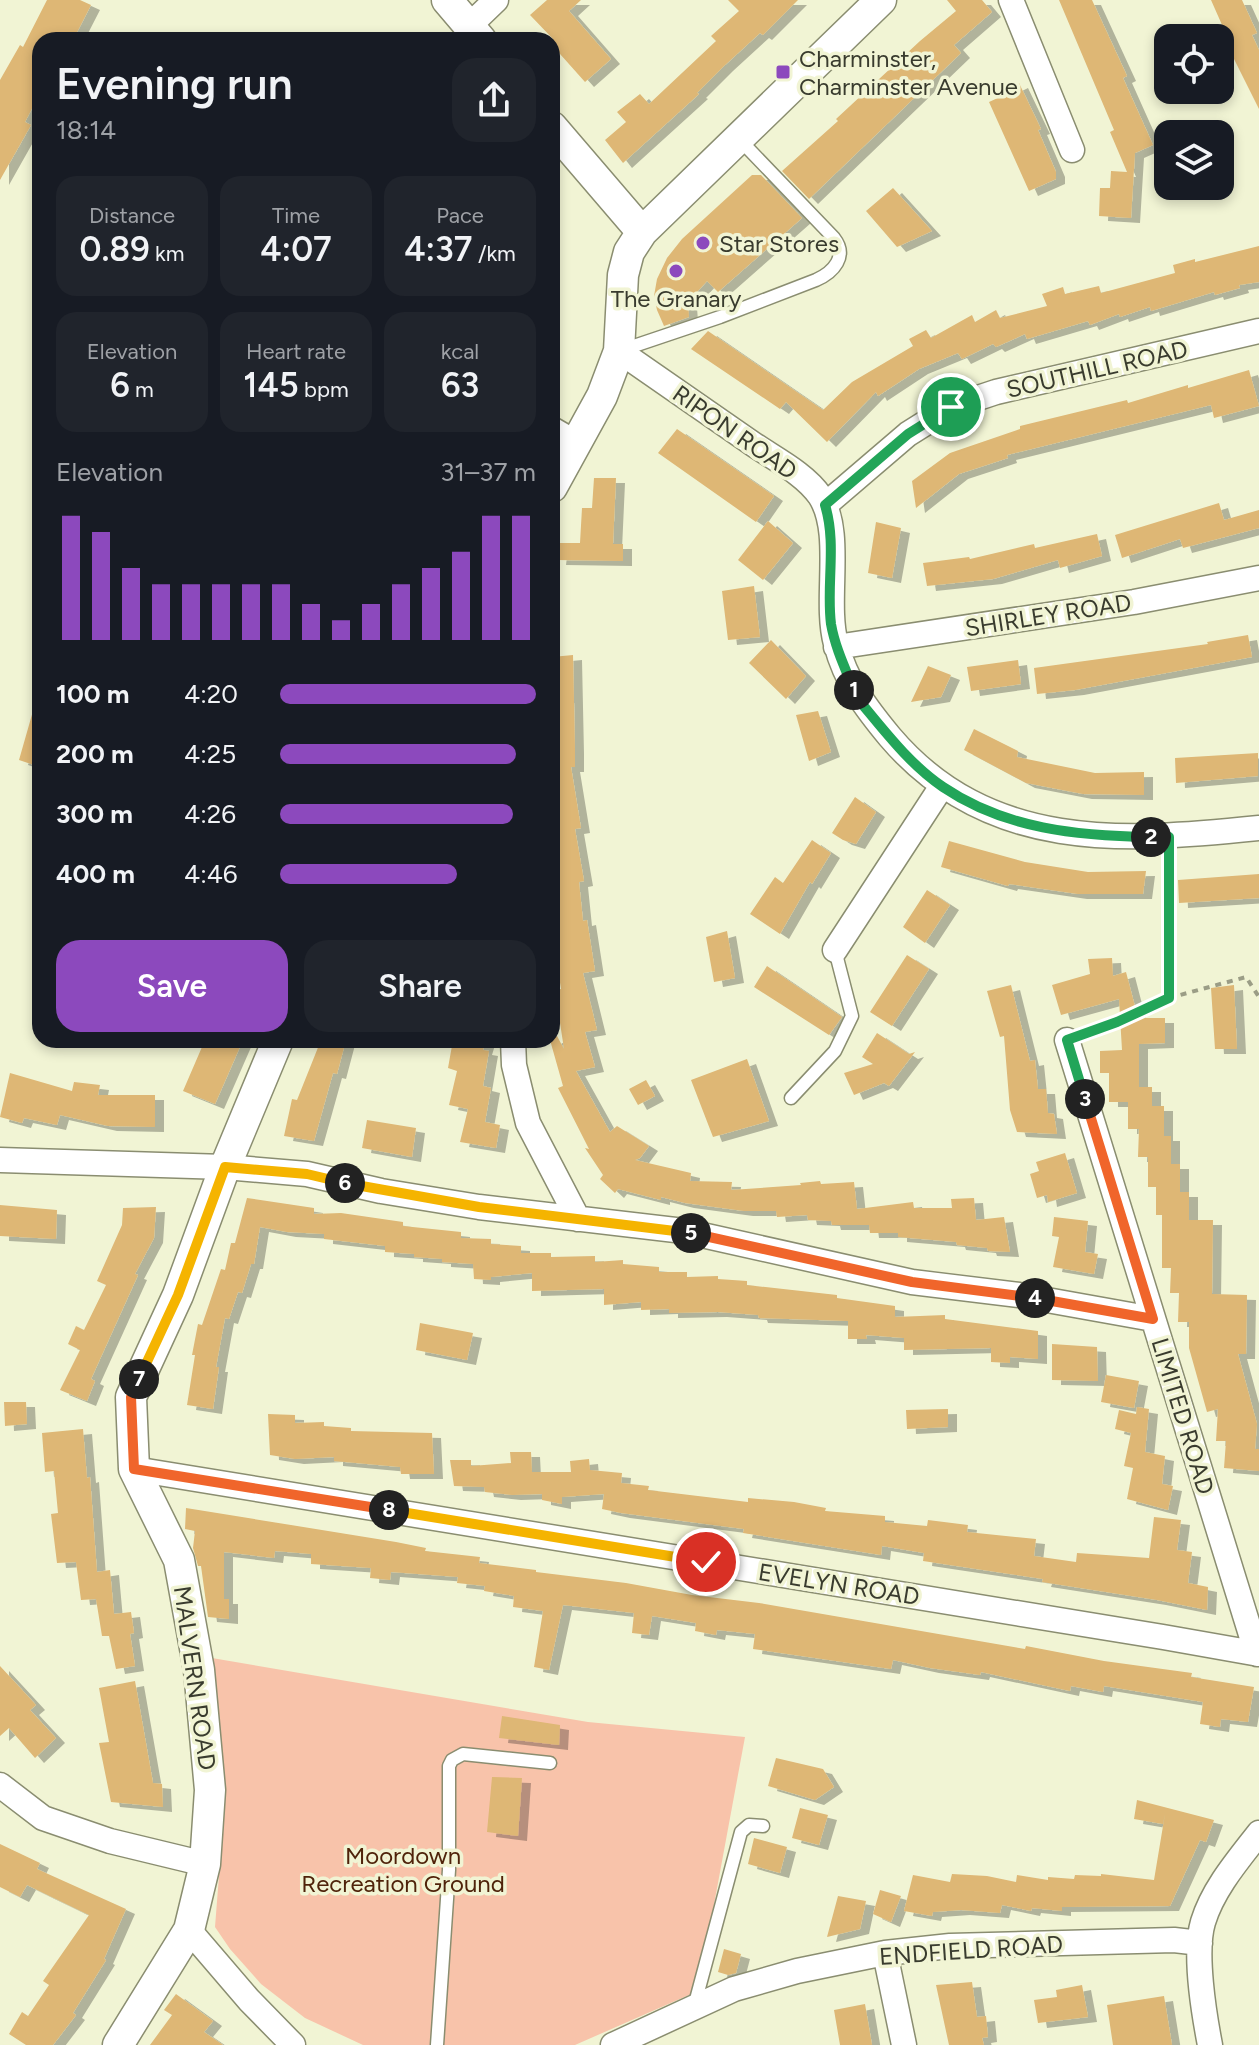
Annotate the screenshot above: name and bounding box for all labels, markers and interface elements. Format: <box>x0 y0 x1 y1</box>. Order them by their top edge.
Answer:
map controls <box>1154 24 1234 200</box>
button: locate <box>1154 24 1234 104</box>
place label: Charminster, Charminster Avenue <box>799 44 1018 101</box>
text: Evening run <box>56 57 293 110</box>
button: share <box>452 58 536 142</box>
marker: Charminster, Charminster Avenue <box>774 63 792 81</box>
text: 18:14 <box>56 114 116 146</box>
button: layers <box>1154 120 1234 200</box>
text: Distance <box>89 202 175 229</box>
text: Time <box>272 202 320 229</box>
text: Pace <box>436 202 484 229</box>
text: 0.89 <box>79 229 150 270</box>
text: 4:07 <box>260 229 332 270</box>
text: 4:37 <box>404 229 472 270</box>
place label: Star Stores <box>719 229 839 258</box>
marker: Star Stores <box>694 234 712 252</box>
text: km <box>150 240 185 267</box>
text: /km <box>472 240 516 267</box>
marker: The Granary <box>667 262 685 280</box>
place label: The Granary <box>611 284 742 313</box>
street label: SOUTHILL ROAD <box>1004 334 1190 404</box>
text: Elevation <box>87 338 177 365</box>
text: Heart rate <box>246 338 346 365</box>
text: kcal <box>441 338 479 365</box>
text: 6 <box>110 365 130 406</box>
text: 145 <box>243 365 299 406</box>
text: 63 <box>441 365 479 406</box>
pin <box>917 373 985 441</box>
text: m <box>130 376 154 403</box>
text: bpm <box>299 376 349 403</box>
street label: RIPON ROAD <box>667 379 803 485</box>
icon: arrive <box>929 385 973 429</box>
text: Elevation <box>56 456 163 488</box>
text: 31–37 m <box>440 456 536 488</box>
street label: SHIRLEY ROAD <box>963 588 1133 642</box>
pin: 1 <box>834 670 874 710</box>
text: 1 <box>849 676 859 703</box>
text: 100 m <box>56 678 130 710</box>
text: 4:20 <box>184 678 238 710</box>
text: 200 m <box>56 738 134 770</box>
text: 4:25 <box>184 738 236 770</box>
text: 300 m <box>56 798 133 830</box>
text: 4:26 <box>184 798 236 830</box>
pin: 2 <box>1131 817 1171 857</box>
text: 2 <box>1145 823 1157 850</box>
text: 400 m <box>56 858 135 890</box>
text: 4:46 <box>184 858 238 890</box>
button: Save <box>56 940 288 1032</box>
button: Share <box>304 940 536 1032</box>
pin: 3 <box>1065 1079 1105 1119</box>
text: 3 <box>1079 1085 1091 1112</box>
pin: 6 <box>325 1163 365 1203</box>
text: 6 <box>339 1169 351 1196</box>
pin: 5 <box>671 1213 711 1253</box>
text: 5 <box>685 1219 697 1246</box>
pin: 4 <box>1015 1278 1055 1318</box>
text: 4 <box>1028 1284 1042 1311</box>
street label: LIMITED ROAD <box>1145 1334 1221 1498</box>
pin: 7 <box>119 1359 159 1399</box>
text: 7 <box>133 1365 145 1392</box>
pin: 8 <box>369 1490 409 1530</box>
text: 8 <box>382 1496 396 1523</box>
pin <box>672 1528 740 1596</box>
icon: check <box>684 1540 728 1584</box>
street label: EVELYN ROAD <box>756 1557 922 1611</box>
street label: MALVERN ROAD <box>168 1584 222 1772</box>
park label: Moordown Recreation Ground <box>301 1841 505 1898</box>
street label: ENDFIELD ROAD <box>878 1929 1064 1971</box>

